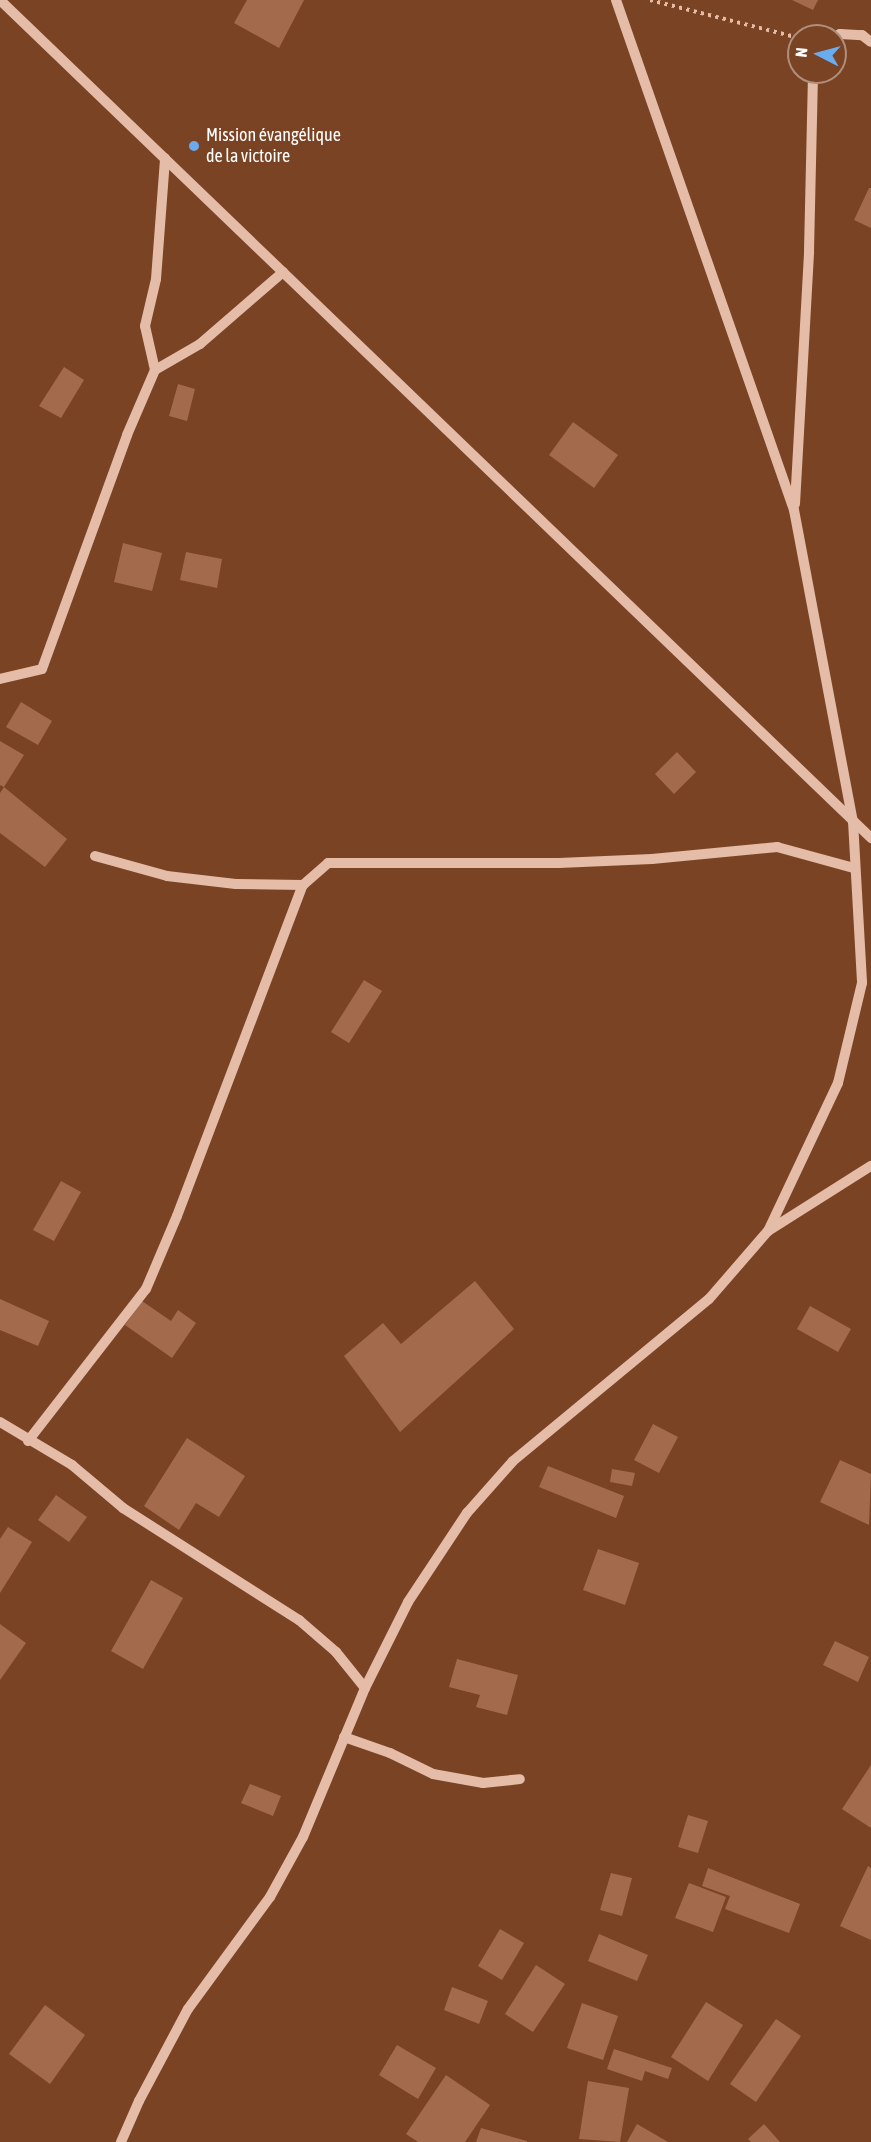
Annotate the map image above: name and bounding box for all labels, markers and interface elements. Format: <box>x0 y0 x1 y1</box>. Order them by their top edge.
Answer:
north arrow <box>787 24 847 84</box>
text: N <box>792 47 811 58</box>
place label: Mission évangélique de la victoire <box>206 125 341 168</box>
marker: Mission évangélique de la victoire <box>187 139 201 153</box>

